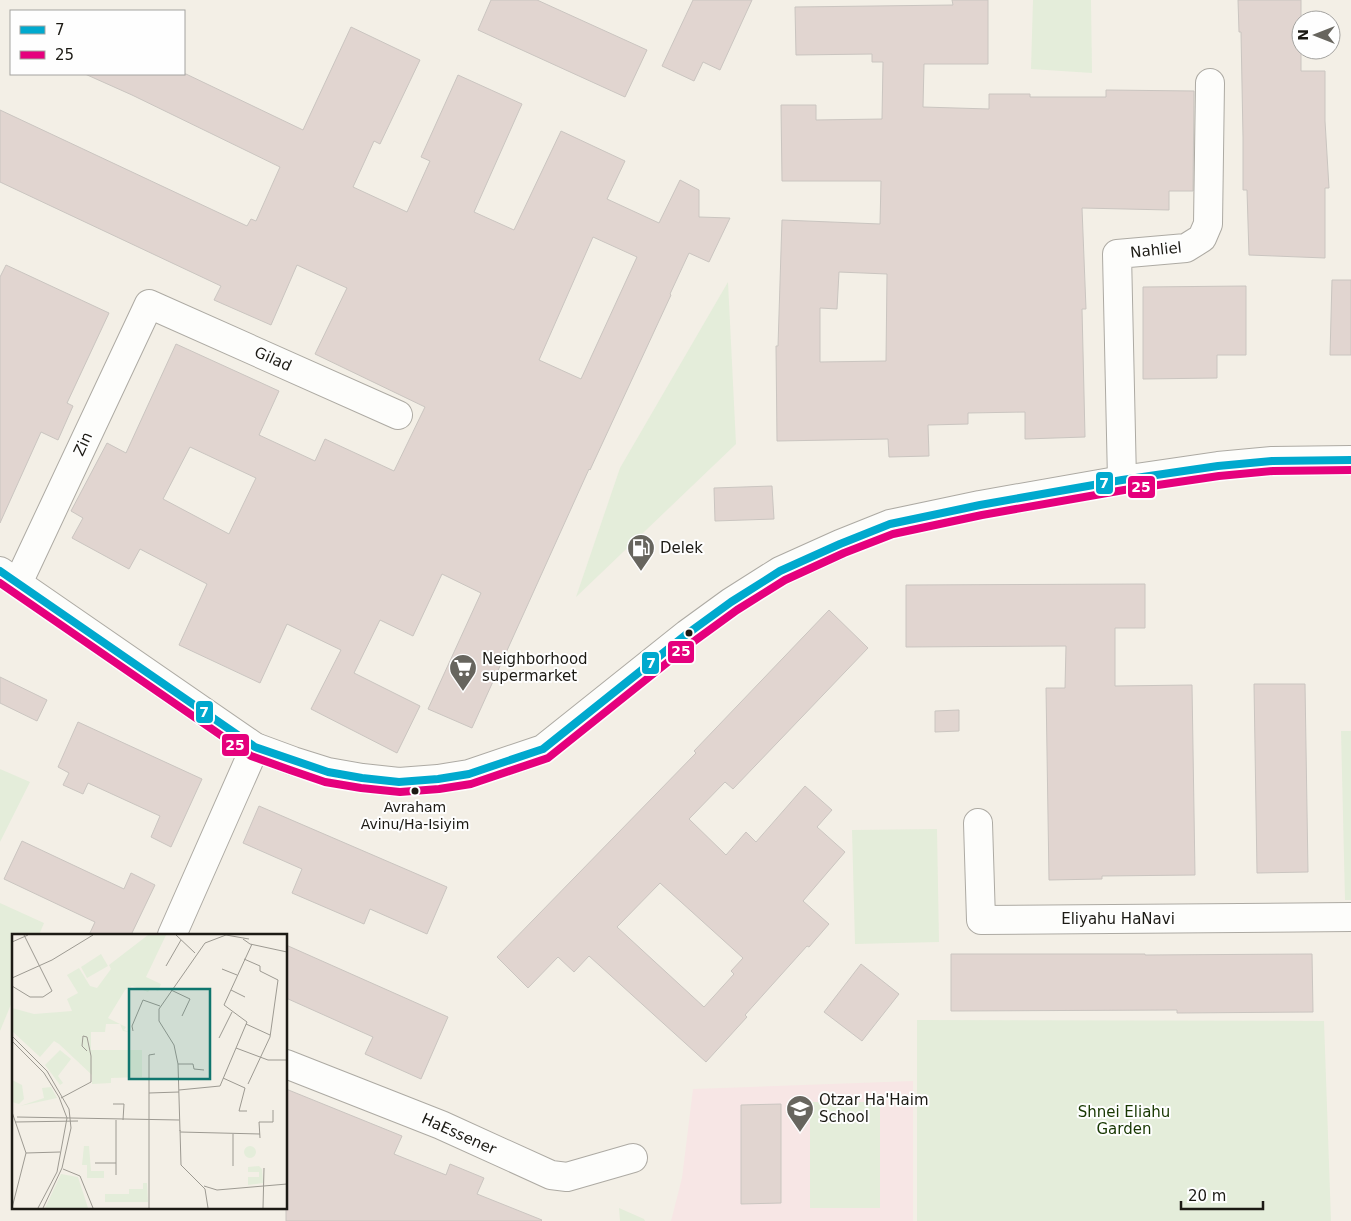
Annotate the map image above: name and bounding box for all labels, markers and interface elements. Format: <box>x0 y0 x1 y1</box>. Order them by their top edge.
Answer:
legend <box>10 10 185 75</box>
north arrow <box>1291 10 1341 60</box>
text: 7 <box>55 21 65 39</box>
text: N <box>1295 29 1311 41</box>
text: 25 <box>55 46 74 64</box>
street label: Nahliel <box>1129 238 1183 262</box>
street label: Gilad <box>252 343 294 375</box>
street label: Zin <box>70 429 96 459</box>
line badge: 7 <box>1095 471 1114 495</box>
text: 7 <box>1099 475 1109 491</box>
line badge: 25 <box>1127 475 1156 499</box>
text: 25 <box>1131 479 1151 495</box>
fuel station icon: Delek <box>626 533 656 572</box>
place label: Delek <box>660 539 703 557</box>
unlabelled marker <box>684 628 694 638</box>
line badge: 25 <box>667 640 695 664</box>
text: 25 <box>671 643 691 659</box>
place label: Neighborhood supermarket <box>482 650 588 685</box>
line badge: 7 <box>641 651 660 675</box>
supermarket icon: Neighborhood supermarket <box>448 653 478 692</box>
text: 7 <box>646 655 656 671</box>
line badge: 7 <box>195 700 214 724</box>
text: 7 <box>199 704 209 720</box>
line badge: 25 <box>221 733 250 757</box>
text: 25 <box>225 737 245 753</box>
marker: Avraham Avinu/Ha-Isiyim <box>410 786 420 796</box>
place label: Avraham Avinu/Ha-Isiyim <box>361 799 469 832</box>
street label: Eliyahu HaNavi <box>1061 910 1175 928</box>
inset map <box>12 934 288 1208</box>
place label: Otzar Ha'Haim School <box>819 1091 929 1126</box>
school or university icon: Otzar Ha'Haim School <box>785 1094 815 1133</box>
park label: Shnei Eliahu Garden <box>1078 1103 1170 1138</box>
street label: HaEssener <box>419 1110 500 1159</box>
scale bar <box>1181 1178 1264 1210</box>
text: 20 m <box>1188 1187 1226 1205</box>

